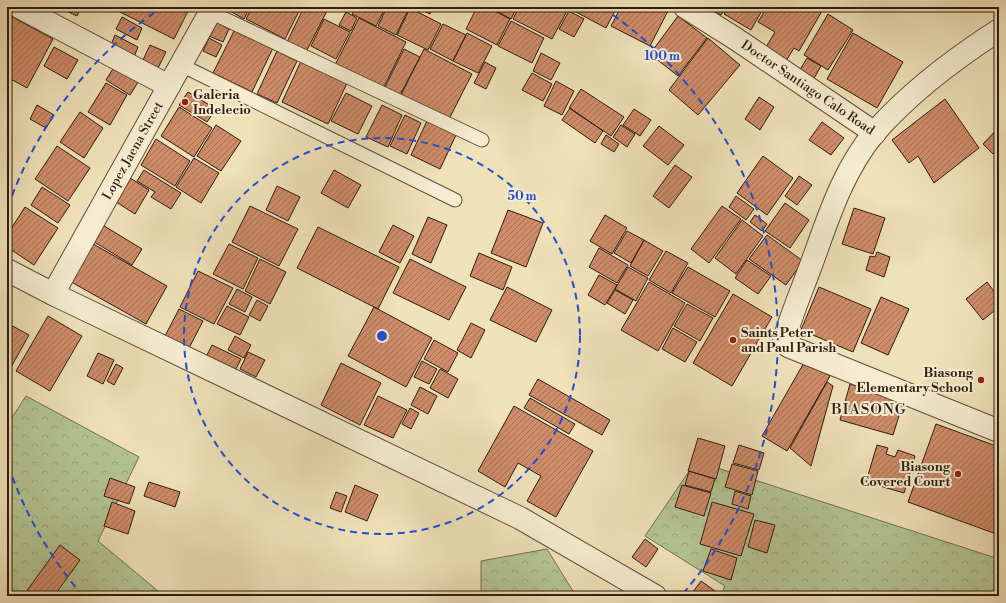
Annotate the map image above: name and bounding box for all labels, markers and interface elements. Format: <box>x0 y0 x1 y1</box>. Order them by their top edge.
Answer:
street label: Doctor Santiago Calo Road <box>738 37 878 139</box>
text: 100 m <box>644 49 680 64</box>
place label: Galeria Indelecio <box>193 87 251 118</box>
marker: Galeria Indelecio <box>180 97 190 107</box>
street label: Lopez Jaena Street <box>99 98 167 203</box>
text: 50 m <box>507 189 537 204</box>
place label: Saints Peter and Paul Parish <box>741 325 836 356</box>
centre of rings <box>375 329 389 343</box>
marker: Saints Peter and Paul Parish <box>728 335 738 345</box>
place label: Biasong Elementary School <box>857 365 974 396</box>
marker: Biasong Elementary School <box>976 375 986 385</box>
district label: BIASONG <box>830 400 907 419</box>
place label: Biasong Covered Court <box>860 459 951 490</box>
marker: Biasong Covered Court <box>953 469 963 479</box>

